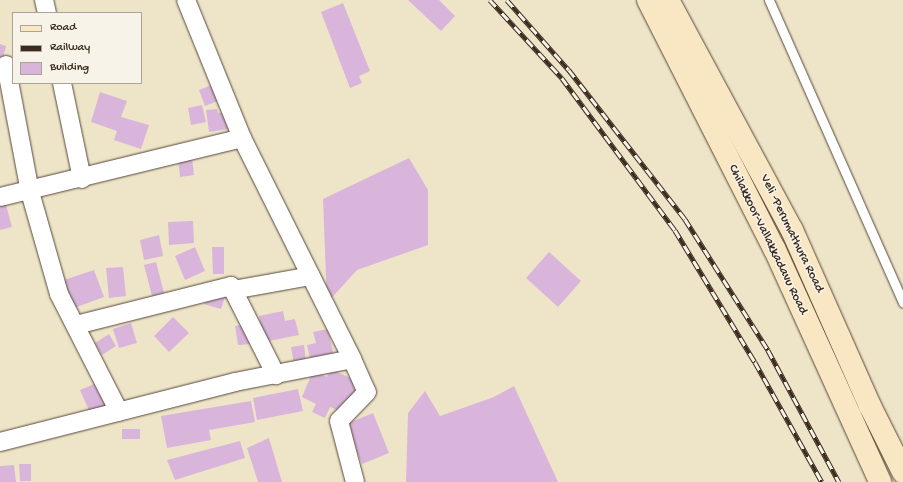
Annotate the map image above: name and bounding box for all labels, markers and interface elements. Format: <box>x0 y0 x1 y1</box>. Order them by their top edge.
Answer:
legend <box>12 12 142 84</box>
text: Road <box>50 21 76 35</box>
text: Railway <box>50 41 90 55</box>
text: Building <box>50 61 89 75</box>
street label: Chilakkoor-Vallakkadavu Road <box>724 162 810 318</box>
street label: Veli -Perumathura Road <box>756 172 826 296</box>

